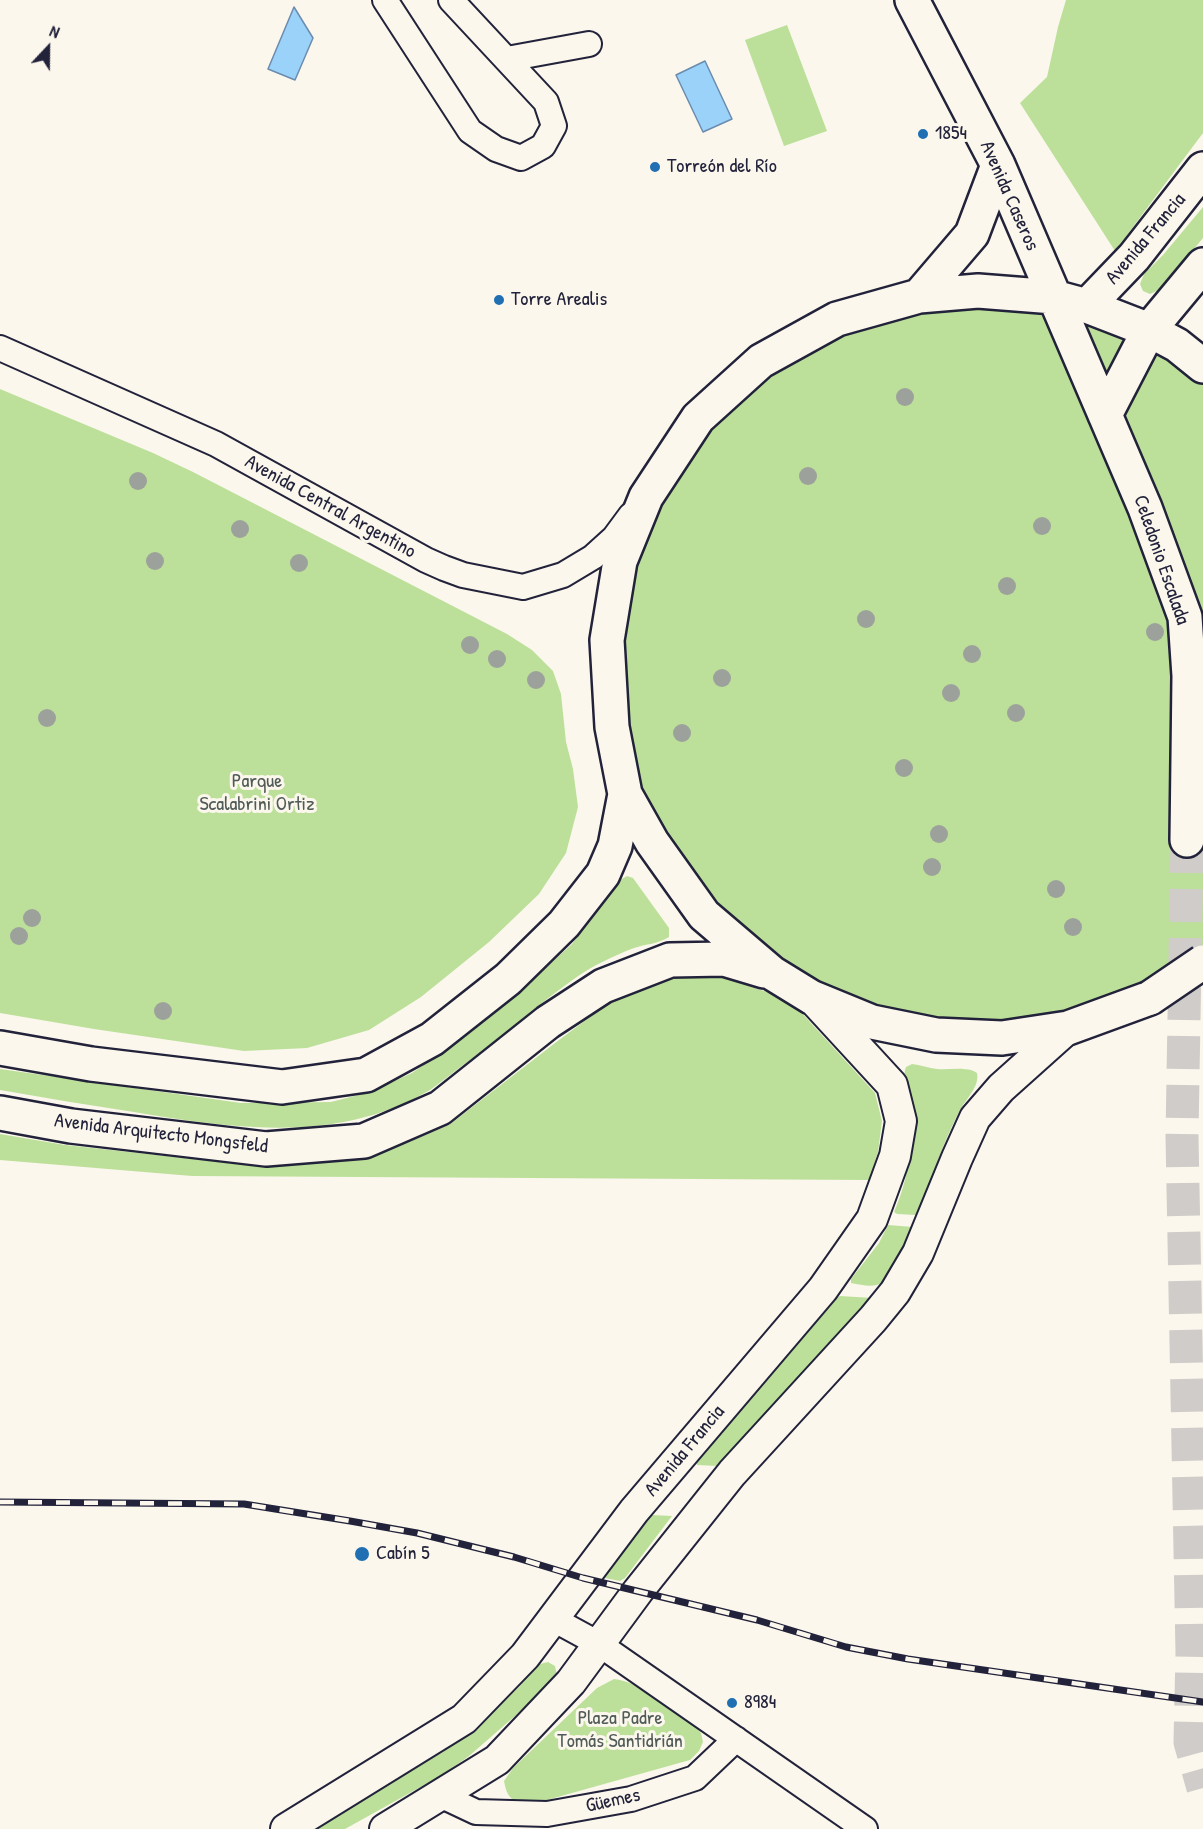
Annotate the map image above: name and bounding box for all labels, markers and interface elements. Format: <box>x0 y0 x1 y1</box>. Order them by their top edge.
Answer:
north arrow <box>18 18 78 78</box>
text: N <box>47 20 63 43</box>
place label: 1854 <box>935 122 967 146</box>
marker: 1854 <box>916 127 930 141</box>
street label: Avenida Caseros <box>974 137 1044 255</box>
place label: Torreón del Río <box>667 155 777 179</box>
marker: Torreón del Río <box>648 160 662 174</box>
street label: Avenida Francia <box>1101 189 1191 289</box>
place label: Torre Arealis <box>511 288 607 312</box>
marker: Torre Arealis <box>492 293 506 307</box>
street label: Avenida Central Argentino <box>240 450 420 564</box>
street label: Celedonio Escalada <box>1128 492 1194 628</box>
park label: Parque Scalabrini Ortiz <box>199 770 315 817</box>
street label: Avenida Arquitecto Mongsfeld <box>53 1109 269 1159</box>
street label: Avenida Francia <box>640 1401 730 1501</box>
place label: Cabín 5 <box>376 1542 430 1566</box>
marker: Cabín 5 <box>353 1545 371 1563</box>
place label: 8984 <box>744 1691 776 1715</box>
marker: 8984 <box>725 1696 739 1710</box>
park label: Plaza Padre Tomás Santidrián <box>557 1707 683 1754</box>
street label: Güemes <box>584 1784 642 1818</box>

